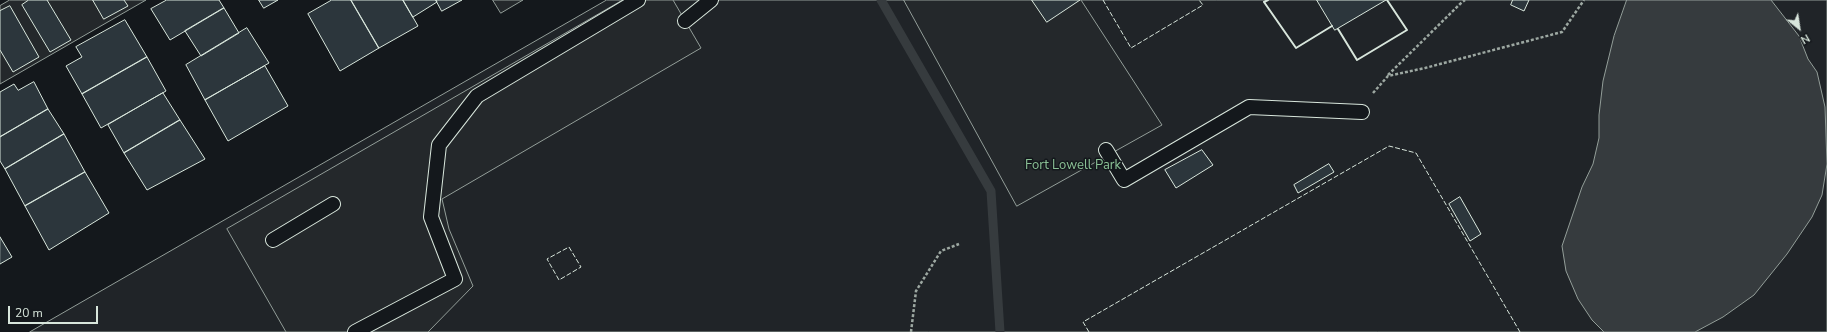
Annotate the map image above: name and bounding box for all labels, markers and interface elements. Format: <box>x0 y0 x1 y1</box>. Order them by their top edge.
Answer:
north arrow <box>1779 8 1819 48</box>
text: N <box>1798 30 1813 47</box>
park label: Fort Lowell Park <box>1025 158 1121 174</box>
scale bar <box>10 298 100 324</box>
text: 20 m <box>15 305 43 321</box>

